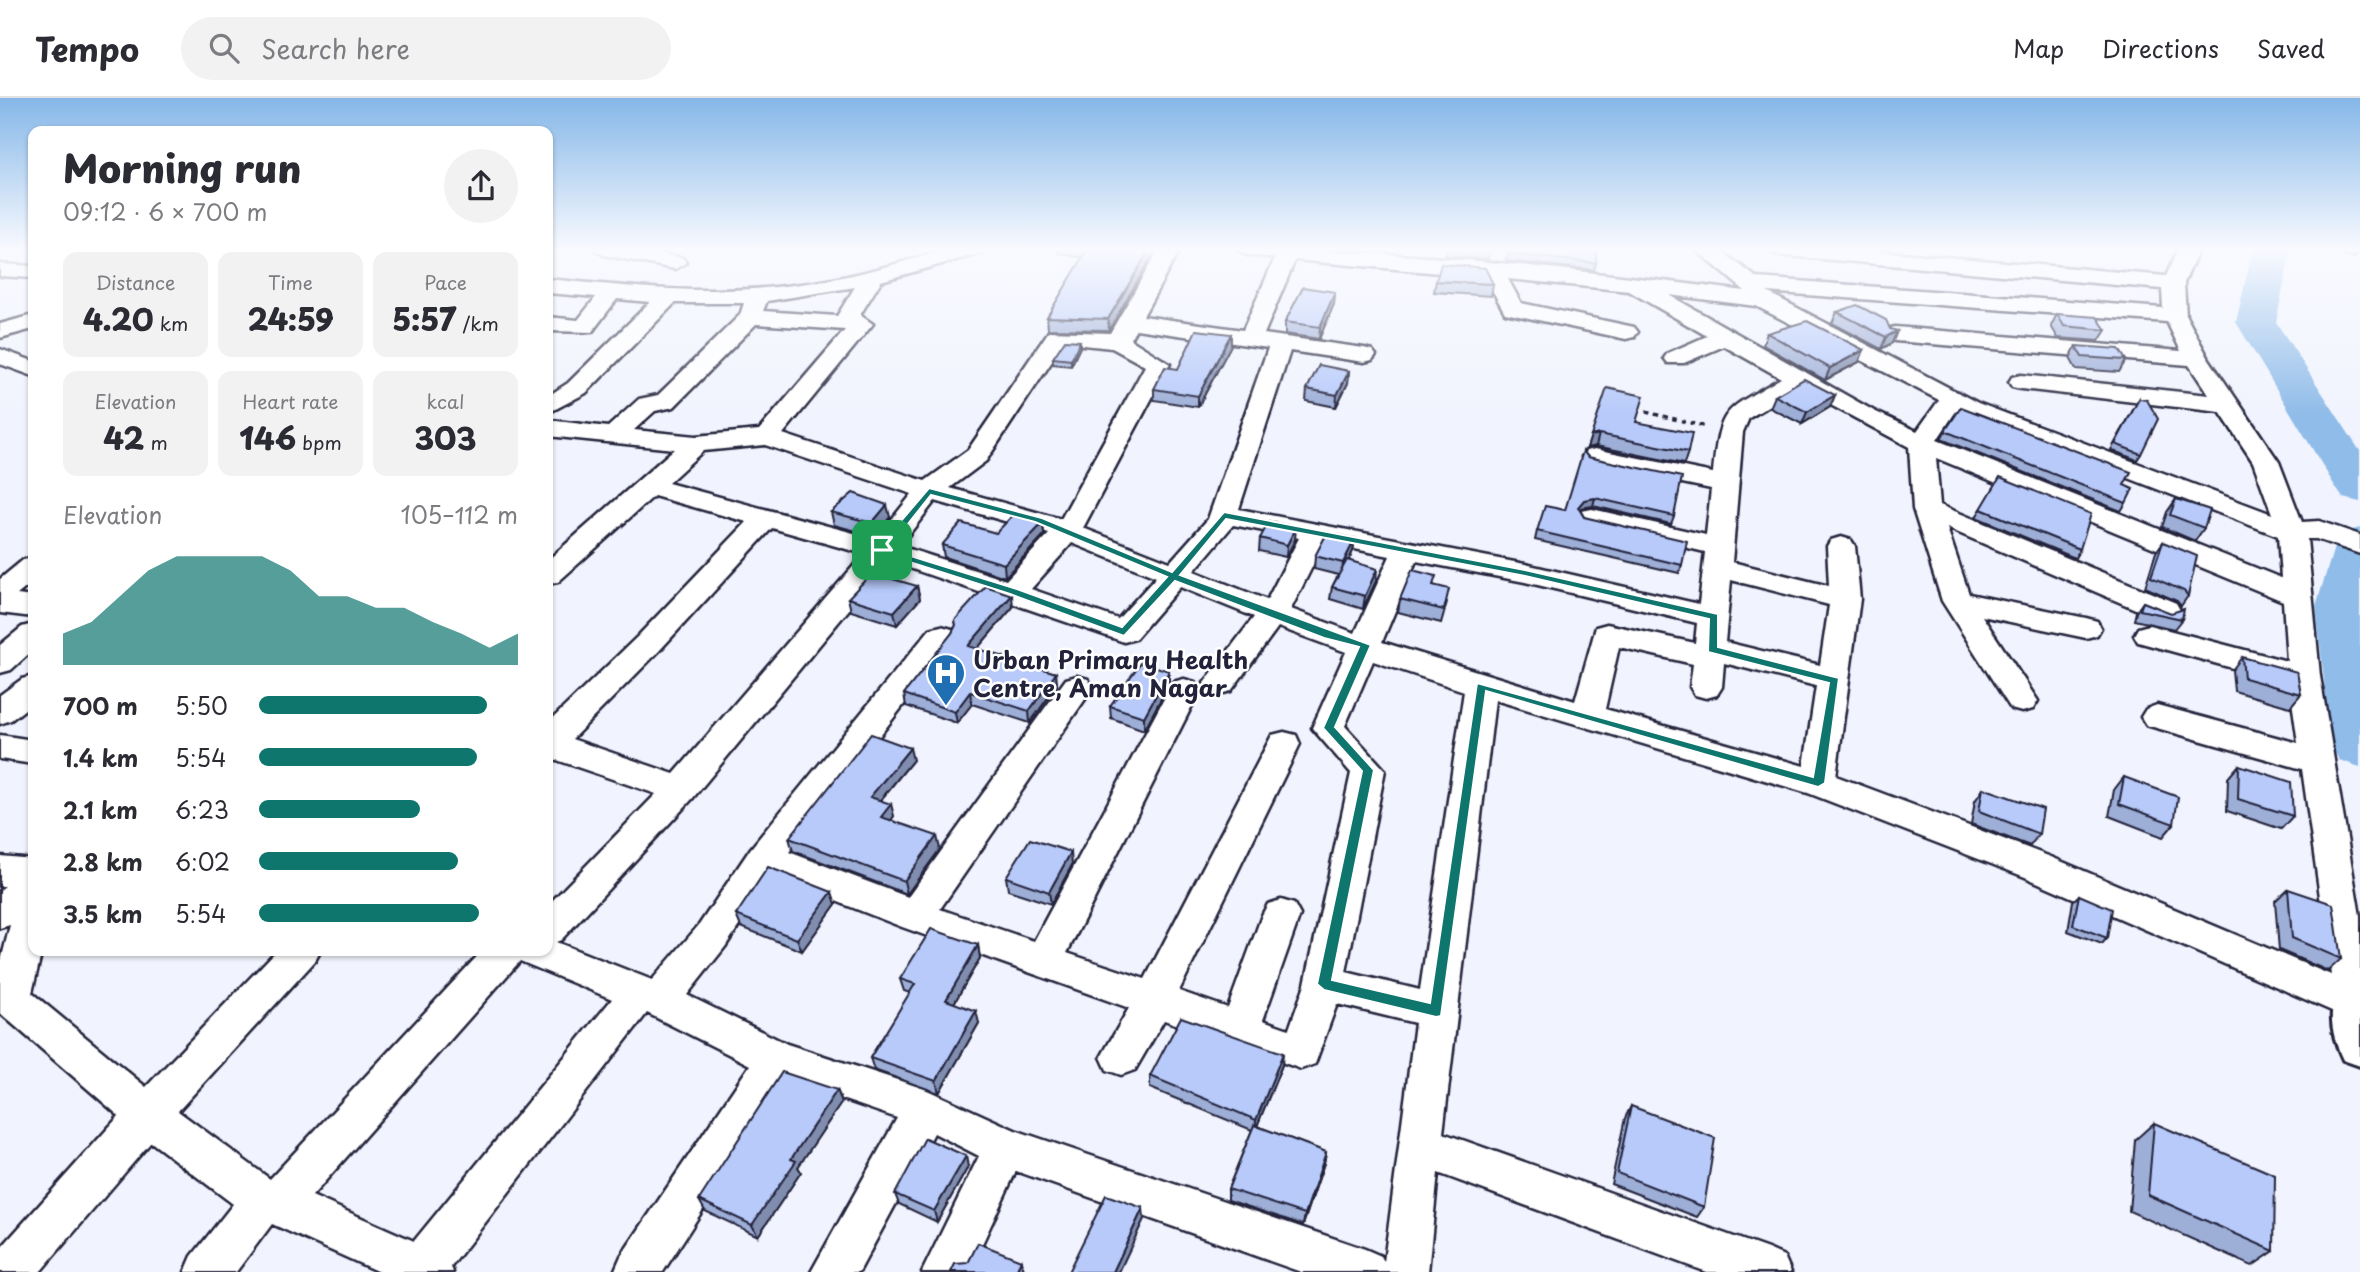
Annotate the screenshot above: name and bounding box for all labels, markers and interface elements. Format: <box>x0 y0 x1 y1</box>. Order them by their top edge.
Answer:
search box <box>181 17 671 80</box>
text: Tempo <box>35 23 139 73</box>
icon: search <box>205 29 243 67</box>
text: Search here <box>261 29 410 68</box>
text: Map <box>2013 30 2064 66</box>
text: Directions <box>2102 30 2219 66</box>
text: Saved <box>2257 30 2325 66</box>
text: Morning run <box>63 139 301 196</box>
button: share <box>444 149 518 223</box>
text: 09:12 · 6 × 700 m <box>63 194 267 229</box>
text: Distance <box>96 268 175 296</box>
text: Time <box>268 268 313 296</box>
text: Pace <box>424 268 467 296</box>
text: 4.20 <box>83 296 153 341</box>
text: 24:59 <box>247 296 334 341</box>
text: 5:57 <box>392 296 456 341</box>
text: km <box>153 309 188 337</box>
text: /km <box>456 309 499 337</box>
text: Elevation <box>95 387 176 415</box>
text: Heart rate <box>243 387 338 415</box>
text: kcal <box>427 387 464 415</box>
text: 42 <box>103 415 144 460</box>
text: 146 <box>239 415 296 460</box>
text: 303 <box>415 415 476 460</box>
text: m <box>144 428 168 456</box>
text: bpm <box>296 428 342 456</box>
text: Elevation <box>63 497 162 532</box>
text: 105–112 m <box>401 497 518 532</box>
pin <box>852 520 912 580</box>
icon: arrive <box>863 531 901 569</box>
place label: Urban Primary Health Centre, Aman Nagar <box>973 641 1248 705</box>
hospital icon: Urban Primary Health Centre, Aman Nagar <box>925 652 967 707</box>
text: 700 m <box>63 688 138 723</box>
text: 5:50 <box>175 688 228 723</box>
text: 1.4 km <box>63 740 138 775</box>
text: 5:54 <box>175 740 226 775</box>
text: 2.1 km <box>63 792 138 827</box>
text: 6:23 <box>175 792 229 827</box>
text: 2.8 km <box>63 844 143 879</box>
text: 6:02 <box>175 844 230 879</box>
text: 3.5 km <box>63 896 143 931</box>
text: 5:54 <box>175 896 226 931</box>

